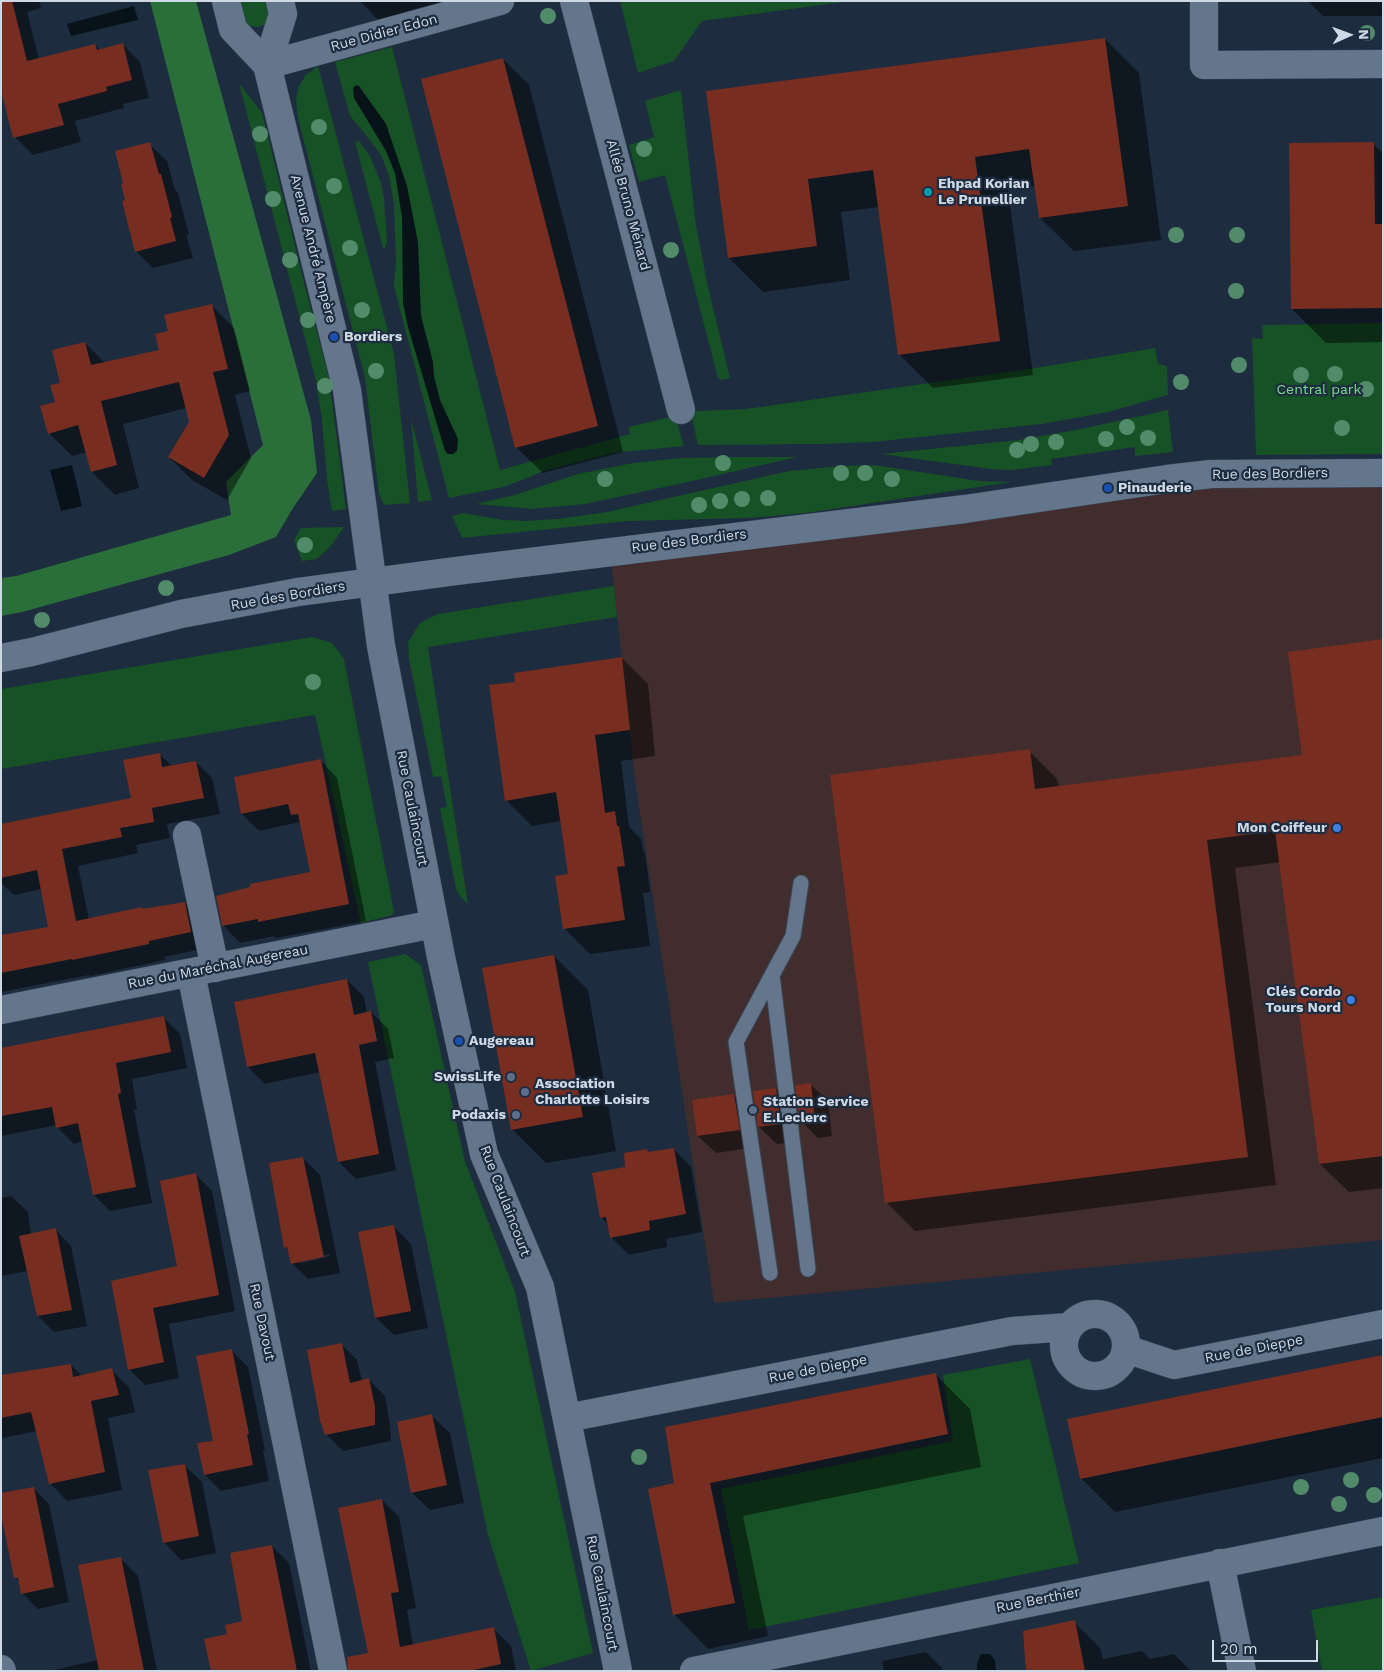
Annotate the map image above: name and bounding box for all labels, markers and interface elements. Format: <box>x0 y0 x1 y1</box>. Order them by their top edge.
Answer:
north arrow <box>1324 10 1374 60</box>
street label: Rue Didier Edon <box>329 11 439 55</box>
text: N <box>1356 29 1372 40</box>
street label: Allée Bruno Ménard <box>602 138 654 272</box>
street label: Avenue André Ampère <box>286 173 340 325</box>
place label: Ehpad Korian Le Prunellier <box>938 176 1029 208</box>
marker: Ehpad Korian Le Prunellier <box>922 186 934 198</box>
place label: Bordiers <box>344 329 402 345</box>
marker: Bordiers <box>328 331 340 343</box>
park label: Central park <box>1277 382 1361 398</box>
street label: Rue des Bordiers <box>1212 465 1328 483</box>
place label: Pinauderie <box>1118 480 1192 496</box>
marker: Pinauderie <box>1102 482 1114 494</box>
street label: Rue des Bordiers <box>630 526 748 556</box>
street label: Rue des Bordiers <box>229 578 347 614</box>
street label: Rue Caulaincourt <box>393 749 431 867</box>
place label: Mon Coiffeur <box>1237 820 1327 836</box>
marker: Mon Coiffeur <box>1331 822 1343 834</box>
street label: Rue du Maréchal Augereau <box>127 941 309 993</box>
place label: Clés Cordo Tours Nord <box>1265 984 1341 1016</box>
marker: Clés Cordo Tours Nord <box>1345 994 1357 1006</box>
place label: Augereau <box>469 1033 534 1049</box>
marker: Augereau <box>453 1035 465 1047</box>
place label: SwissLife <box>434 1069 501 1085</box>
marker: SwissLife <box>505 1071 517 1083</box>
place label: Association Charlotte Loisirs <box>535 1076 650 1108</box>
marker: Association Charlotte Loisirs <box>519 1086 531 1098</box>
place label: Station Service E.Leclerc <box>763 1094 868 1126</box>
marker: Station Service E.Leclerc <box>747 1104 759 1116</box>
place label: Podaxis <box>452 1107 506 1123</box>
marker: Podaxis <box>510 1109 522 1121</box>
street label: Rue Caulaincourt <box>476 1143 534 1259</box>
street label: Rue Davout <box>246 1282 278 1362</box>
street label: Rue de Dieppe <box>1203 1331 1305 1367</box>
street label: Rue de Dieppe <box>767 1351 869 1387</box>
street label: Rue Caulaincourt <box>583 1534 621 1652</box>
street label: Rue Berthier <box>995 1584 1081 1616</box>
scale bar <box>1214 1630 1320 1662</box>
text: 20 m <box>1220 1640 1258 1658</box>

